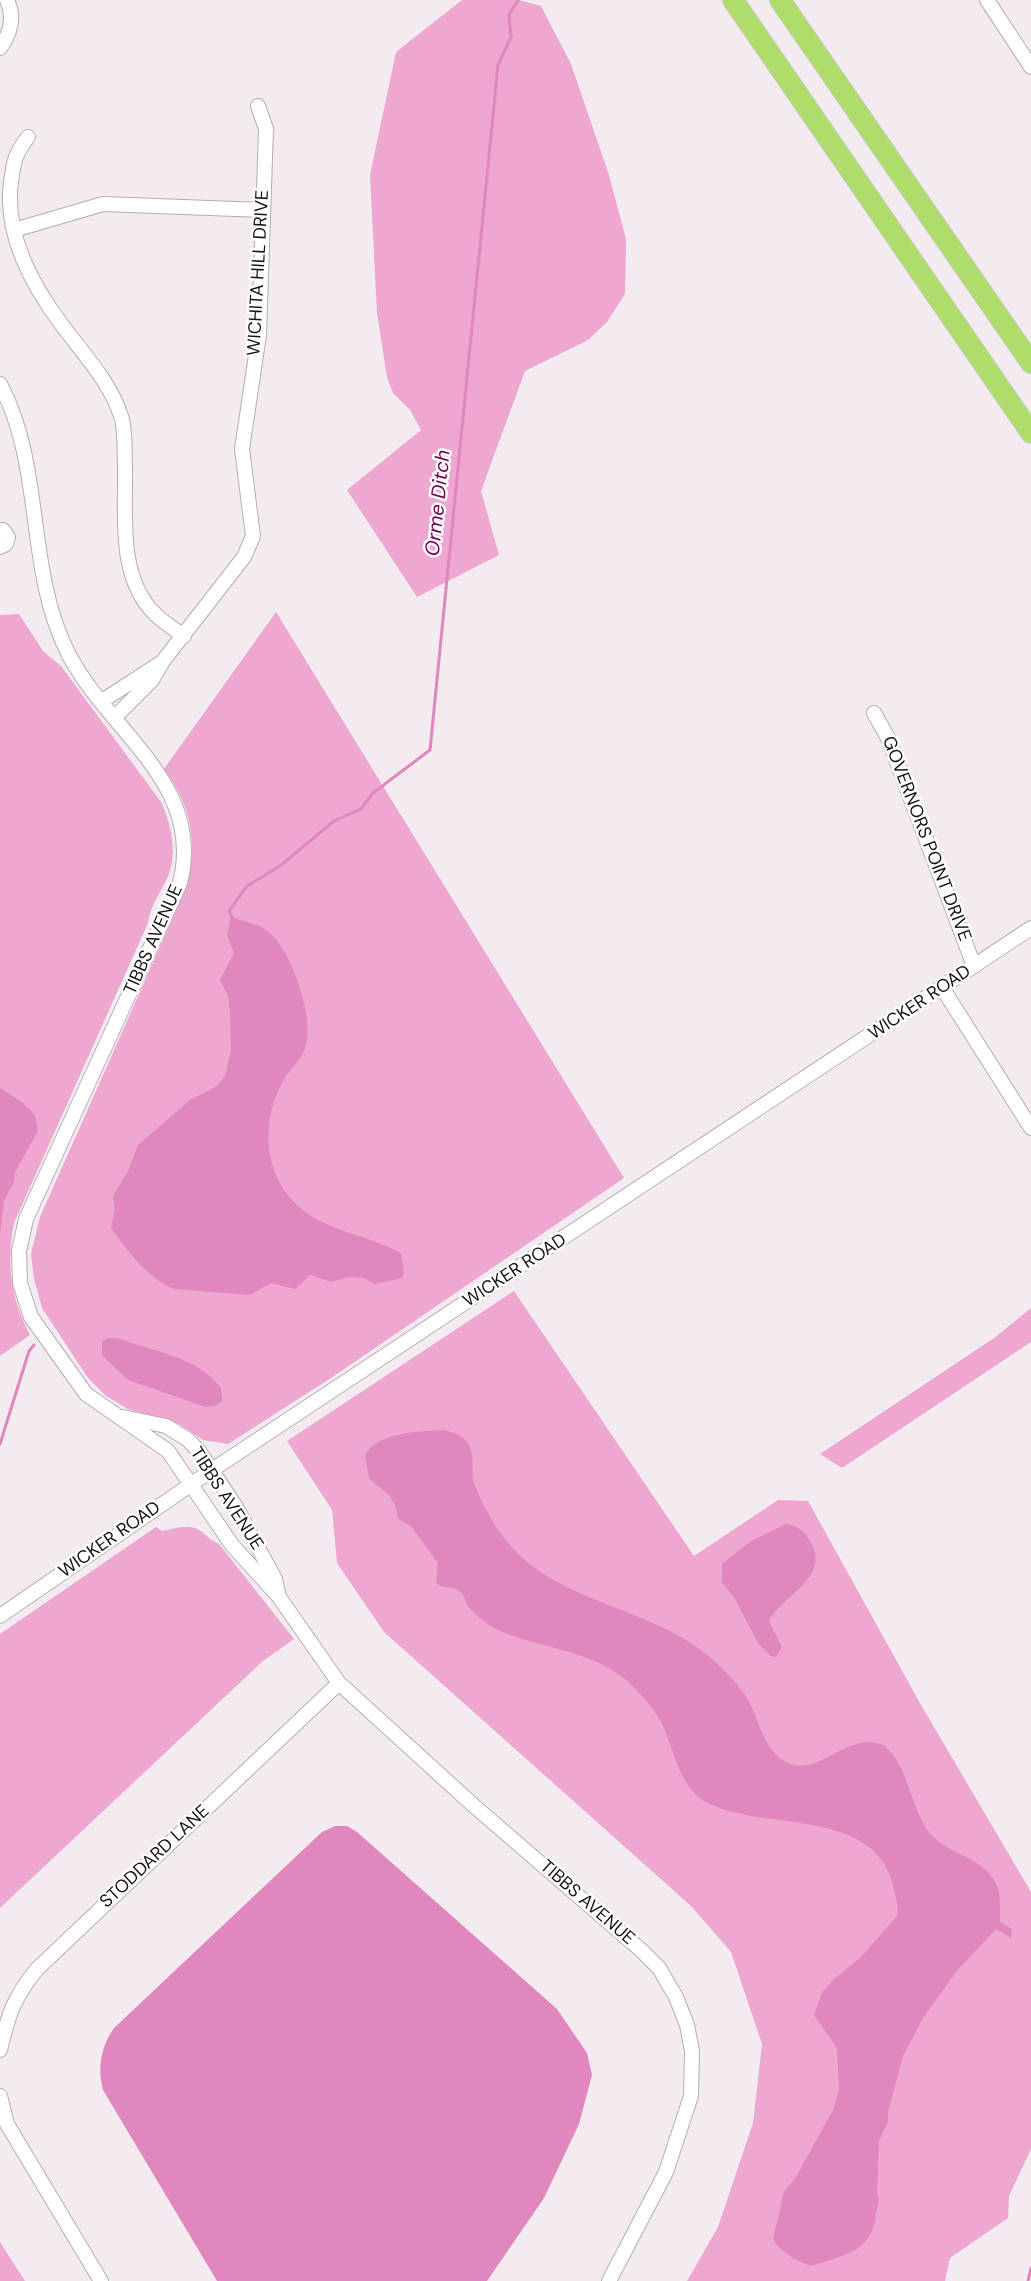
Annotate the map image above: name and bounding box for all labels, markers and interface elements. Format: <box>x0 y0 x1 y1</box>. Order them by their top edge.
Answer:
street label: WICHITA HILL DRIVE <box>244 189 274 357</box>
water label: Orme Ditch <box>421 449 457 557</box>
street label: GOVERNORS POINT DRIVE <box>877 734 975 944</box>
street label: TIBBS AVENUE <box>120 882 188 998</box>
street label: WICKER ROAD <box>865 961 975 1045</box>
street label: WICKER ROAD <box>459 1230 571 1312</box>
street label: TIBBS AVENUE <box>185 1444 267 1554</box>
street label: WICKER ROAD <box>55 1497 165 1583</box>
street label: STODDARD LANE <box>96 1801 214 1913</box>
street label: TIBBS AVENUE <box>535 1856 639 1950</box>

